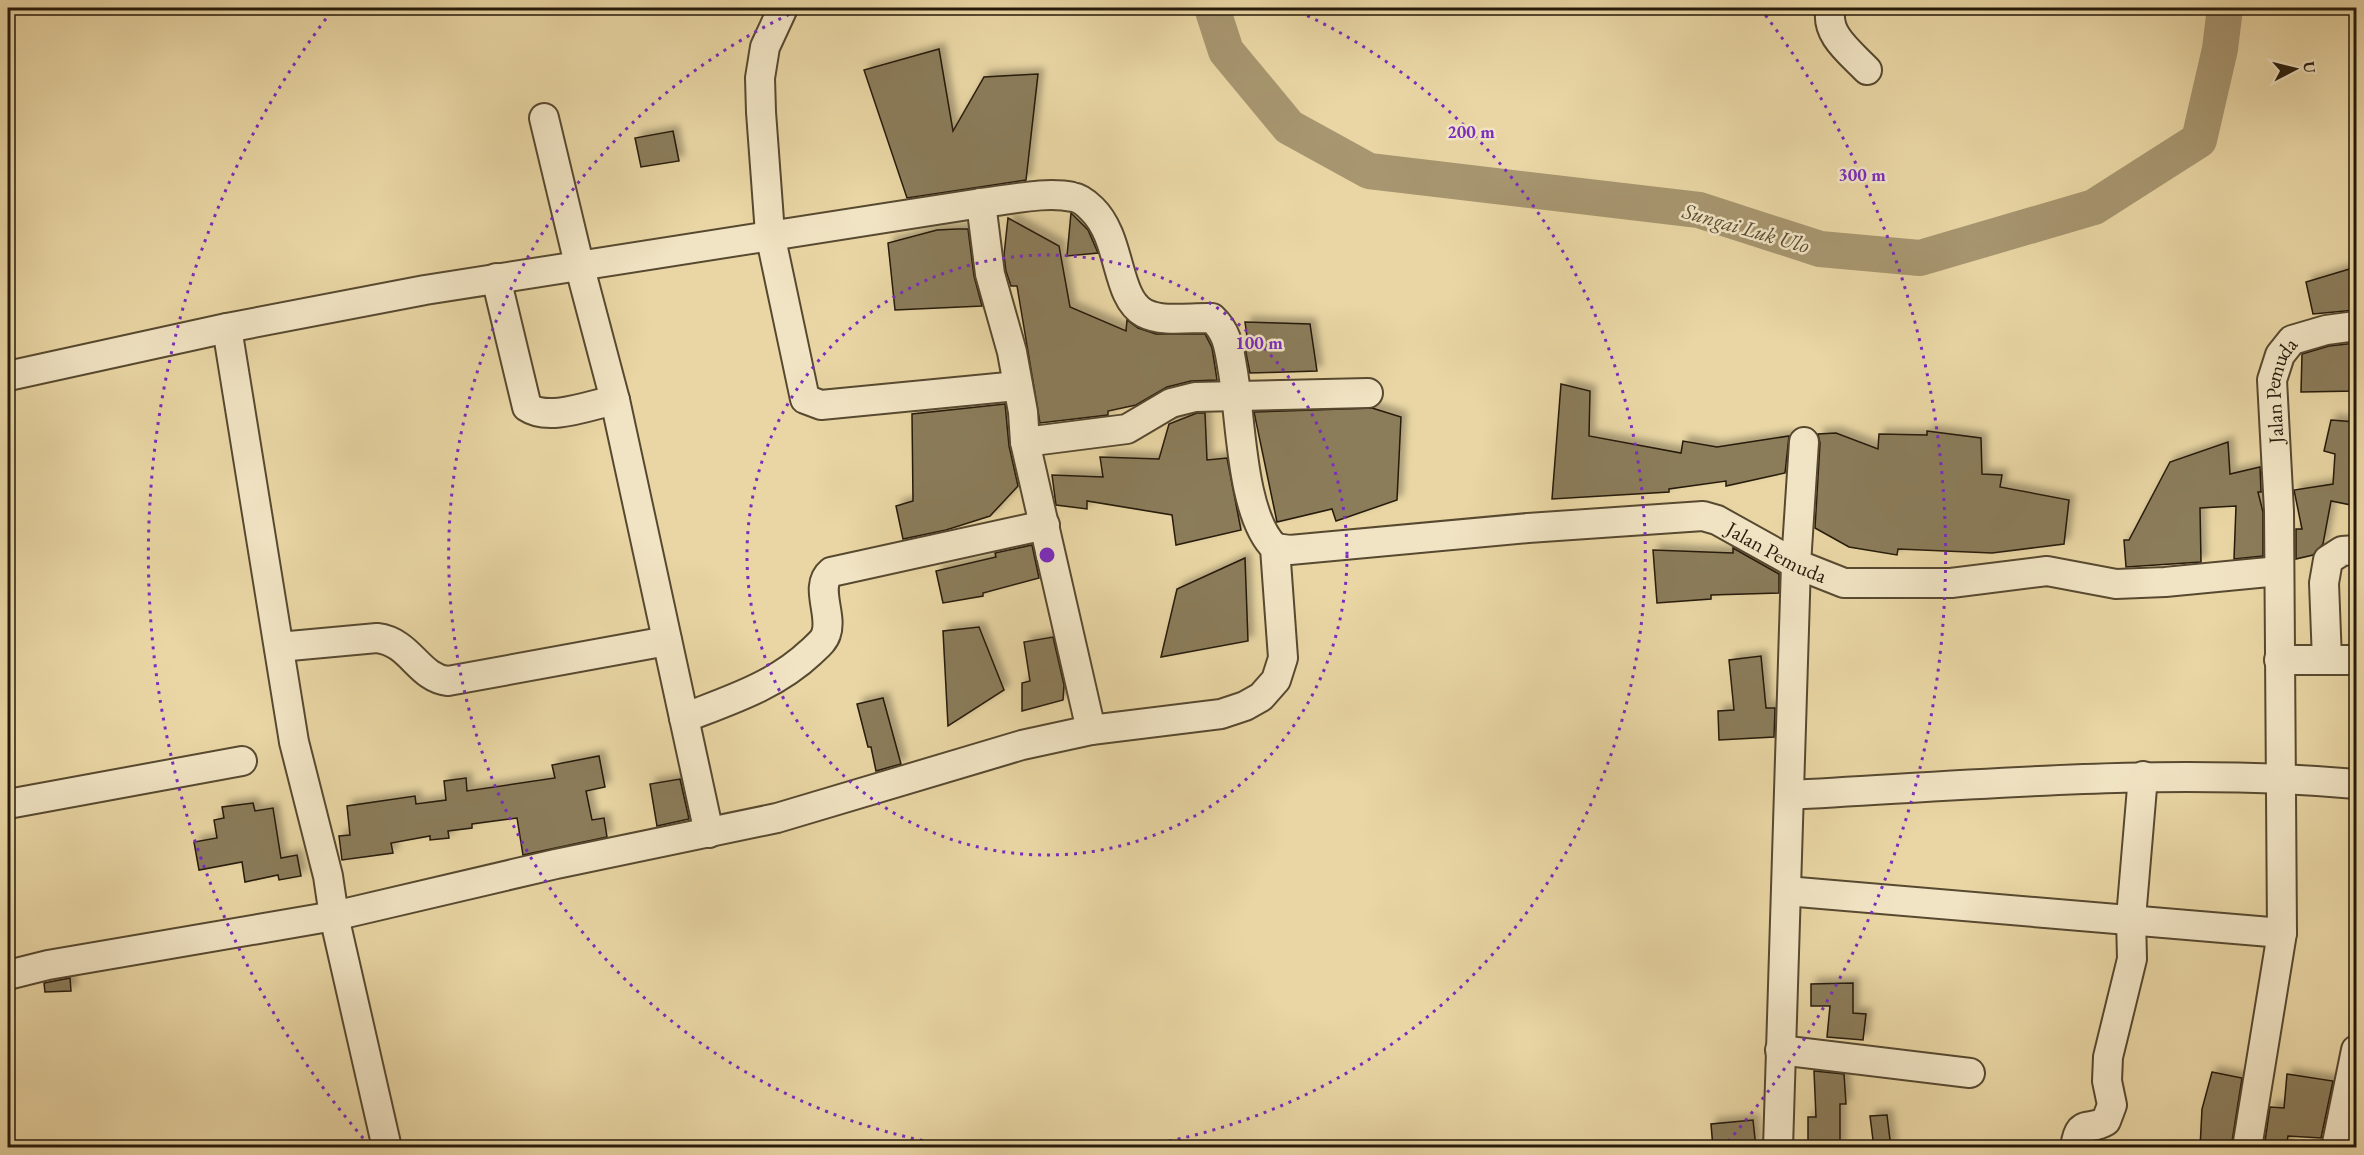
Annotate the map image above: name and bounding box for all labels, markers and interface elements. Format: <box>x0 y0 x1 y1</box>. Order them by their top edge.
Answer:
north arrow <box>2265 39 2325 99</box>
text: U <box>2298 60 2321 75</box>
text: 200 m <box>1447 120 1495 143</box>
text: 300 m <box>1838 163 1886 186</box>
water label: Sungai Luk Ulo <box>1678 196 1813 260</box>
text: 100 m <box>1235 331 1283 354</box>
street label: Jalan Pemuda <box>2259 331 2303 446</box>
street label: Jalan Pemuda <box>1720 514 1831 589</box>
centre of rings <box>1037 545 1057 565</box>

